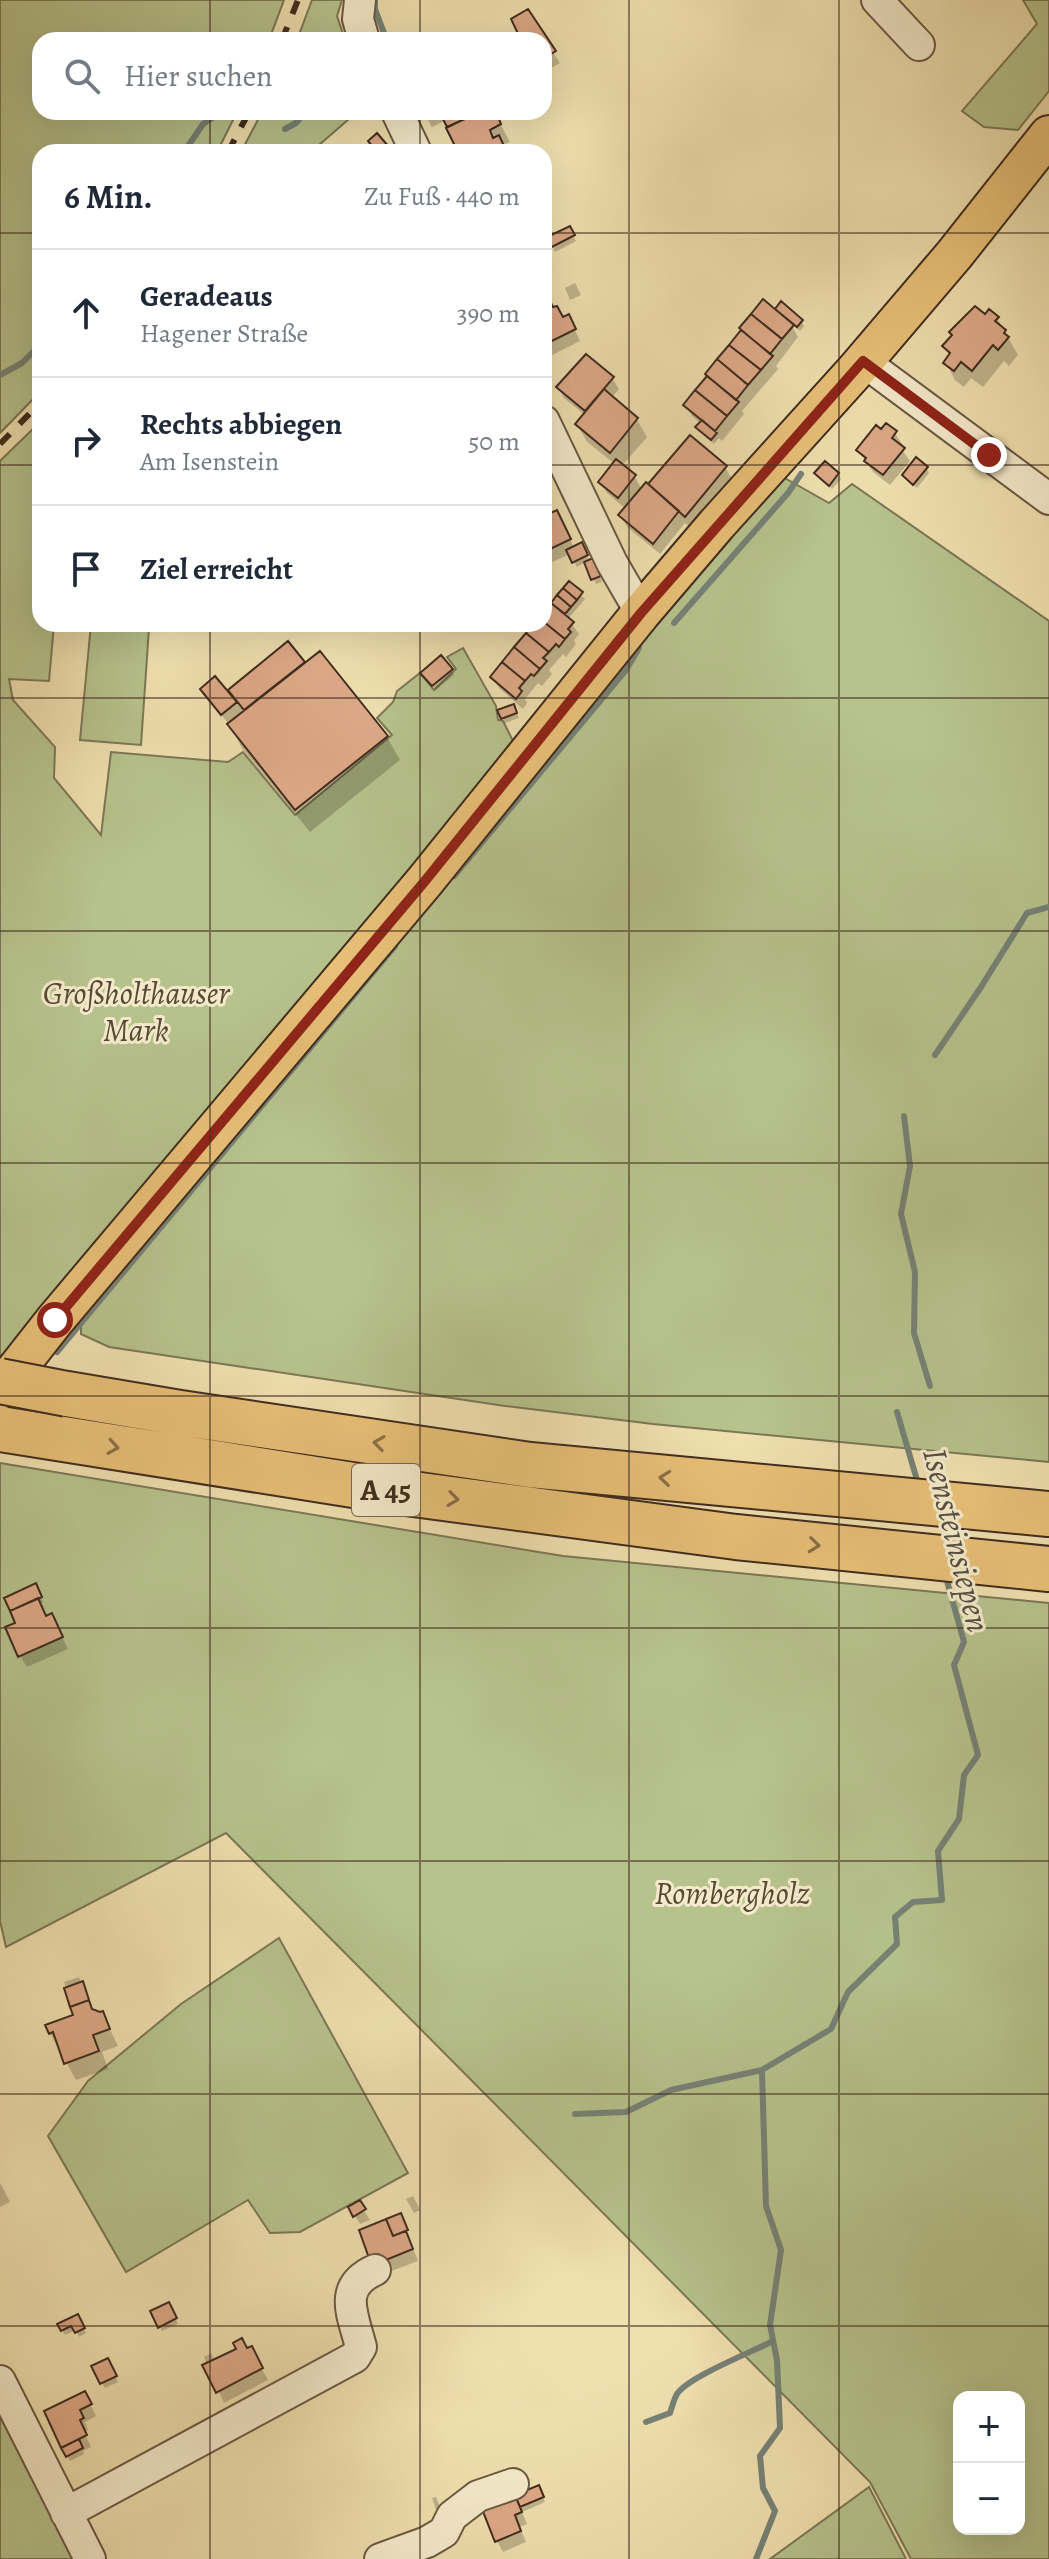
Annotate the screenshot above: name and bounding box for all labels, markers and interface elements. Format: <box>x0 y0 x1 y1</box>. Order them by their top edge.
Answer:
search box <box>32 32 552 120</box>
icon: search <box>60 54 104 98</box>
text: Hier suchen <box>124 56 273 96</box>
text: 6 Min. <box>64 173 153 220</box>
text: Zu Fuß · 440 m <box>364 179 520 214</box>
text: Geradeaus <box>140 276 273 316</box>
icon: ahead <box>64 291 108 335</box>
text: 390 m <box>457 296 520 331</box>
text: Hagener Straße <box>140 316 308 351</box>
text: Rechts abbiegen <box>140 404 342 444</box>
icon: right <box>64 419 108 463</box>
text: 50 m <box>468 424 520 459</box>
route end <box>971 437 1007 473</box>
text: Am Isenstein <box>140 444 279 479</box>
icon: arrive <box>64 547 108 591</box>
text: Ziel erreicht <box>140 549 293 589</box>
park label: Großholthauser Mark <box>43 971 230 1052</box>
route start <box>37 1302 73 1338</box>
one-way arrow <box>372 1435 386 1452</box>
one-way arrow <box>107 1438 120 1455</box>
water label: Isensteinsiepen <box>911 1443 1003 1637</box>
road number: A 45 <box>352 1464 420 1516</box>
one-way arrow <box>658 1470 671 1487</box>
one-way arrow <box>447 1490 460 1507</box>
one-way arrow <box>808 1536 821 1553</box>
park label: Rombergholz <box>655 1871 810 1915</box>
map controls <box>953 2391 1025 2535</box>
button: + <box>953 2391 1025 2463</box>
button: − <box>953 2463 1025 2535</box>

